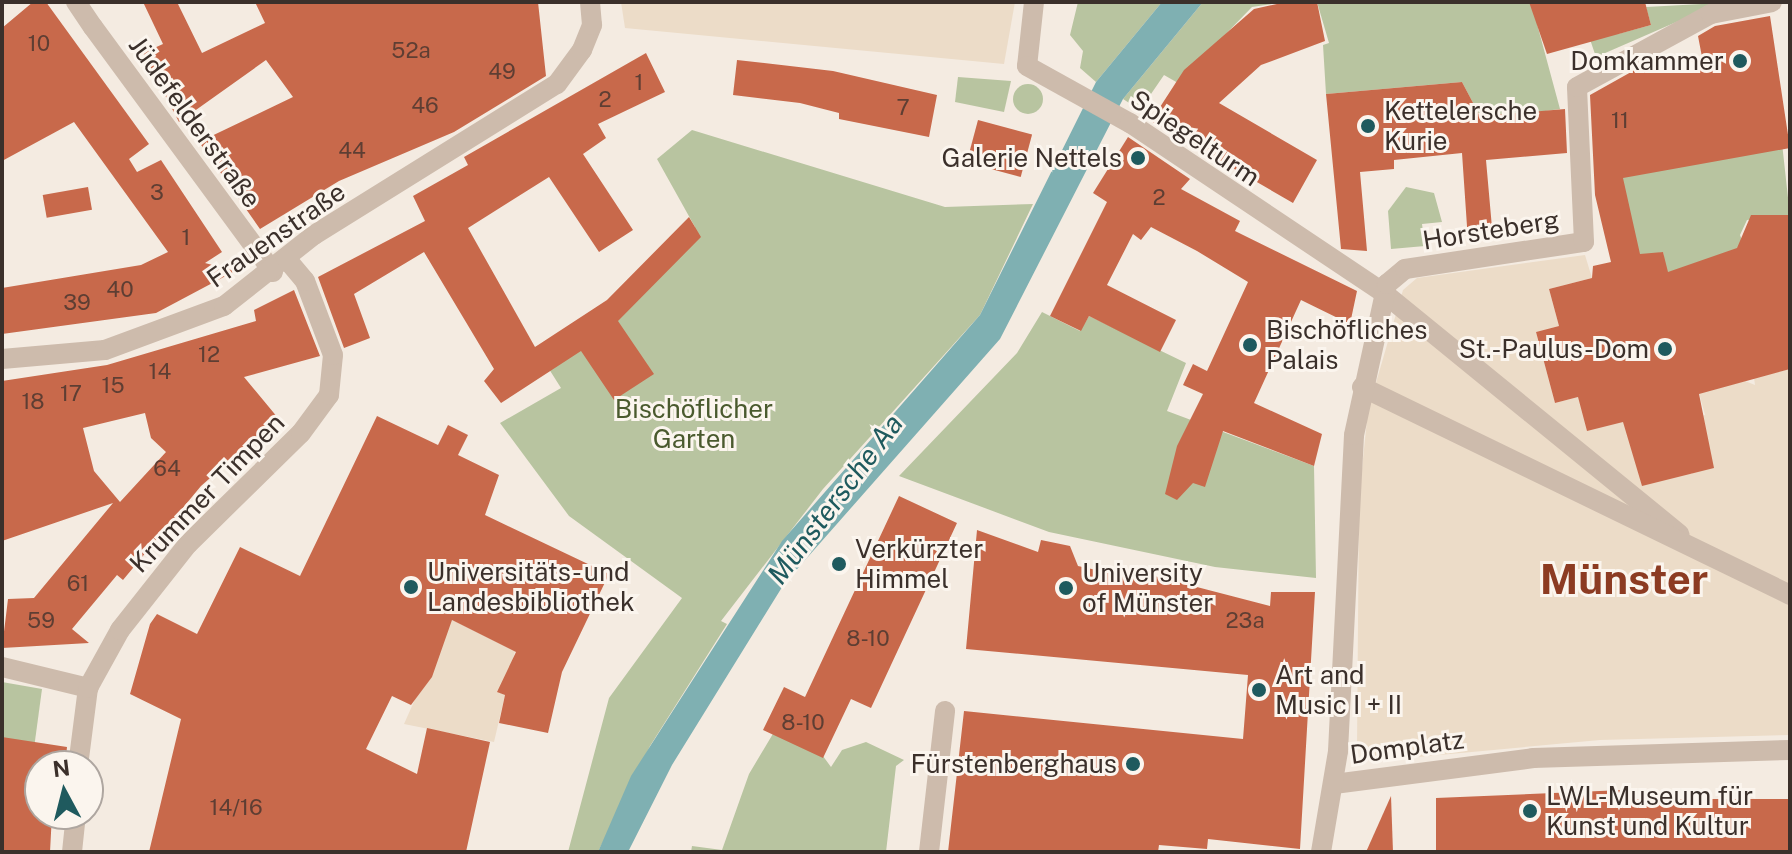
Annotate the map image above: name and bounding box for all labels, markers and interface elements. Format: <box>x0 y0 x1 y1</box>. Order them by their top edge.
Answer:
street label: Jüdefelderstraße <box>122 30 268 214</box>
house number: 10 <box>28 31 50 57</box>
house number: 52a <box>391 38 431 64</box>
place label: Domkammer <box>1570 45 1724 77</box>
marker: Domkammer <box>1731 52 1749 70</box>
house number: 49 <box>488 59 516 85</box>
house number: 1 <box>635 70 643 96</box>
street label: Spiegelturm <box>1124 83 1266 193</box>
house number: 2 <box>598 87 612 113</box>
house number: 46 <box>411 93 439 119</box>
house number: 7 <box>896 95 910 121</box>
place label: Kettelersche Kurie <box>1384 95 1537 156</box>
house number: 11 <box>1611 108 1629 134</box>
marker: Kettelersche Kurie <box>1359 117 1377 135</box>
house number: 44 <box>338 138 366 164</box>
place label: Galerie Nettels <box>941 142 1122 174</box>
marker: Galerie Nettels <box>1129 149 1147 167</box>
street label: Frauenstraße <box>201 176 351 294</box>
house number: 3 <box>150 180 164 206</box>
house number: 2 <box>1152 185 1166 211</box>
street label: Horsteberg <box>1420 204 1562 256</box>
house number: 1 <box>182 225 190 251</box>
house number: 40 <box>106 277 134 303</box>
house number: 39 <box>63 290 91 316</box>
place label: Bischöfliches Palais <box>1266 314 1427 376</box>
place label: St.-Paulus-Dom <box>1459 333 1649 365</box>
marker: Bischöfliches Palais <box>1241 336 1259 354</box>
marker: St.-Paulus-Dom <box>1656 340 1674 358</box>
house number: 12 <box>198 342 220 368</box>
house number: 14 <box>149 359 171 385</box>
house number: 15 <box>101 373 125 399</box>
house number: 17 <box>60 381 82 407</box>
house number: 18 <box>21 389 45 415</box>
park label: Bischöflicher Garten <box>615 393 773 454</box>
street label: Krummer Timpen <box>123 407 291 579</box>
water label: Münstersche Aa <box>760 407 910 591</box>
house number: 64 <box>153 456 181 482</box>
place label: Verkürzter Himmel <box>855 533 983 594</box>
district label: Münster <box>1540 554 1708 604</box>
marker: Verkürzter Himmel <box>830 555 848 573</box>
place label: Universitäts- und Landesbibliothek <box>427 556 635 618</box>
place label: University of Münster <box>1082 557 1213 618</box>
house number: 61 <box>67 571 89 597</box>
marker: Universitäts- und Landesbibliothek <box>402 578 420 596</box>
marker: University of Münster <box>1057 579 1075 597</box>
house number: 59 <box>27 608 55 634</box>
house number: 23a <box>1225 608 1265 634</box>
house number: 8-10 <box>846 626 890 652</box>
place label: Art and Music I + II <box>1275 659 1402 720</box>
marker: Art and Music I + II <box>1250 681 1268 699</box>
house number: 8-10 <box>781 710 825 736</box>
street label: Domplatz <box>1348 724 1466 770</box>
place label: Fürstenberghaus <box>910 748 1117 780</box>
north arrow <box>24 750 104 830</box>
text: N <box>51 754 71 782</box>
marker: Fürstenberghaus <box>1124 755 1142 773</box>
place label: LWL-Museum für Kunst und Kultur <box>1546 780 1753 842</box>
house number: 14/16 <box>209 795 263 821</box>
marker: LWL-Museum für Kunst und Kultur <box>1521 802 1539 820</box>

